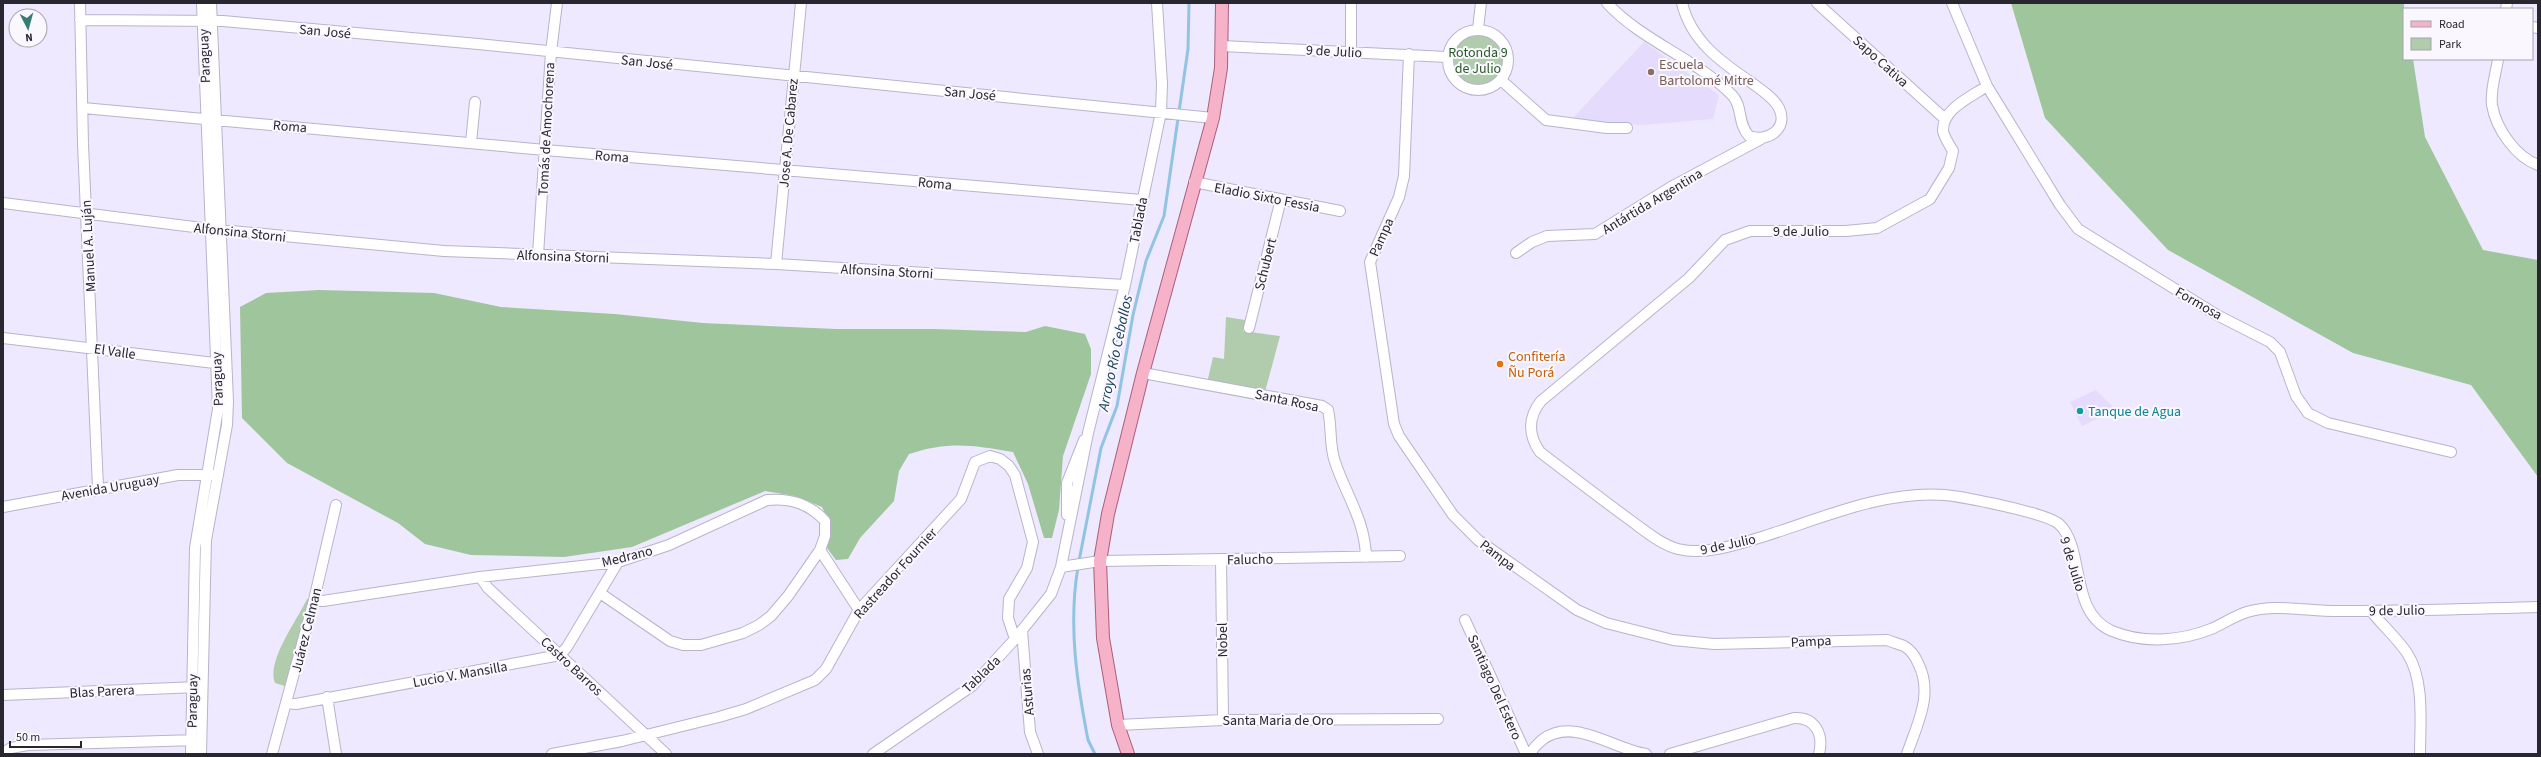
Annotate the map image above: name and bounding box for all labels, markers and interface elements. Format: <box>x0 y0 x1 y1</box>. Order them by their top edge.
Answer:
north arrow <box>8 8 48 48</box>
legend <box>2403 8 2533 60</box>
text: Road <box>2439 16 2465 33</box>
street label: San José <box>298 20 352 44</box>
street label: Paraguay <box>194 28 216 83</box>
text: N <box>25 30 33 45</box>
street label: Sapo Cativa <box>1848 31 1913 92</box>
text: Park <box>2439 36 2461 53</box>
street label: 9 de Julio <box>1305 41 1363 63</box>
park label: Rotonda 9 de Julio <box>1448 43 1508 79</box>
street label: San José <box>620 50 674 76</box>
place label: Escuela Bartolomé Mitre <box>1659 55 1754 91</box>
street label: Tomás de Amochorena <box>534 62 560 196</box>
marker: Escuela Bartolomé Mitre <box>1646 67 1656 77</box>
street label: Jose A. De Cabarez <box>774 78 804 188</box>
street label: San José <box>943 82 997 106</box>
street label: Roma <box>272 116 308 138</box>
street label: Roma <box>594 146 630 168</box>
street label: Antártida Argentina <box>1598 164 1707 240</box>
street label: Roma <box>917 172 953 196</box>
street label: Eladio Sixto Fessia <box>1212 178 1321 218</box>
street label: Tablada <box>1125 195 1153 245</box>
street label: Manuel A. Luján <box>77 199 101 292</box>
street label: Pampa <box>1365 215 1399 260</box>
street label: Alfonsina Storni <box>193 218 287 248</box>
street label: 9 de Julio <box>1773 222 1829 242</box>
street label: Schubert <box>1250 236 1282 293</box>
street label: Alfonsina Storni <box>516 245 610 269</box>
street label: Alfonsina Storni <box>840 260 934 284</box>
street label: Formosa <box>2171 282 2226 325</box>
water label: Arroyo Río Ceballos <box>1093 293 1138 414</box>
street label: El Valle <box>93 339 137 365</box>
place label: Confitería Ñu Porá <box>1508 347 1566 383</box>
street label: Paraguay <box>207 351 229 406</box>
marker: Confitería Ñu Porá <box>1495 359 1505 369</box>
street label: Santa Rosa <box>1253 384 1321 417</box>
place label: Tanque de Agua <box>2088 402 2181 422</box>
marker: Tanque de Agua <box>2075 406 2085 416</box>
street label: Avenida Uruguay <box>59 469 161 506</box>
street label: Rastreador Fournier <box>849 524 942 624</box>
street label: 9 de Julio <box>1699 529 1758 561</box>
street label: 9 de Julio <box>2054 534 2090 594</box>
street label: Pampa <box>1475 535 1520 576</box>
street label: Medrano <box>600 541 655 573</box>
street label: Falucho <box>1227 550 1273 570</box>
street label: Juárez Celman <box>287 586 327 675</box>
street label: 9 de Julio <box>2369 601 2425 621</box>
street label: Nobel <box>1213 622 1233 658</box>
street label: Pampa <box>1790 631 1832 653</box>
street label: Santiago Del Estero <box>1462 632 1526 743</box>
street label: Castro Barros <box>536 633 607 701</box>
street label: Tablada <box>958 651 1005 698</box>
street label: Lucio V. Mansilla <box>411 657 509 693</box>
street label: Asturias <box>1016 667 1040 716</box>
street label: Paraguay <box>183 673 203 728</box>
street label: Blas Parera <box>69 680 135 704</box>
street label: Santa Maria de Oro <box>1223 711 1334 731</box>
scale bar <box>10 723 81 749</box>
text: 50 m <box>16 729 40 746</box>

